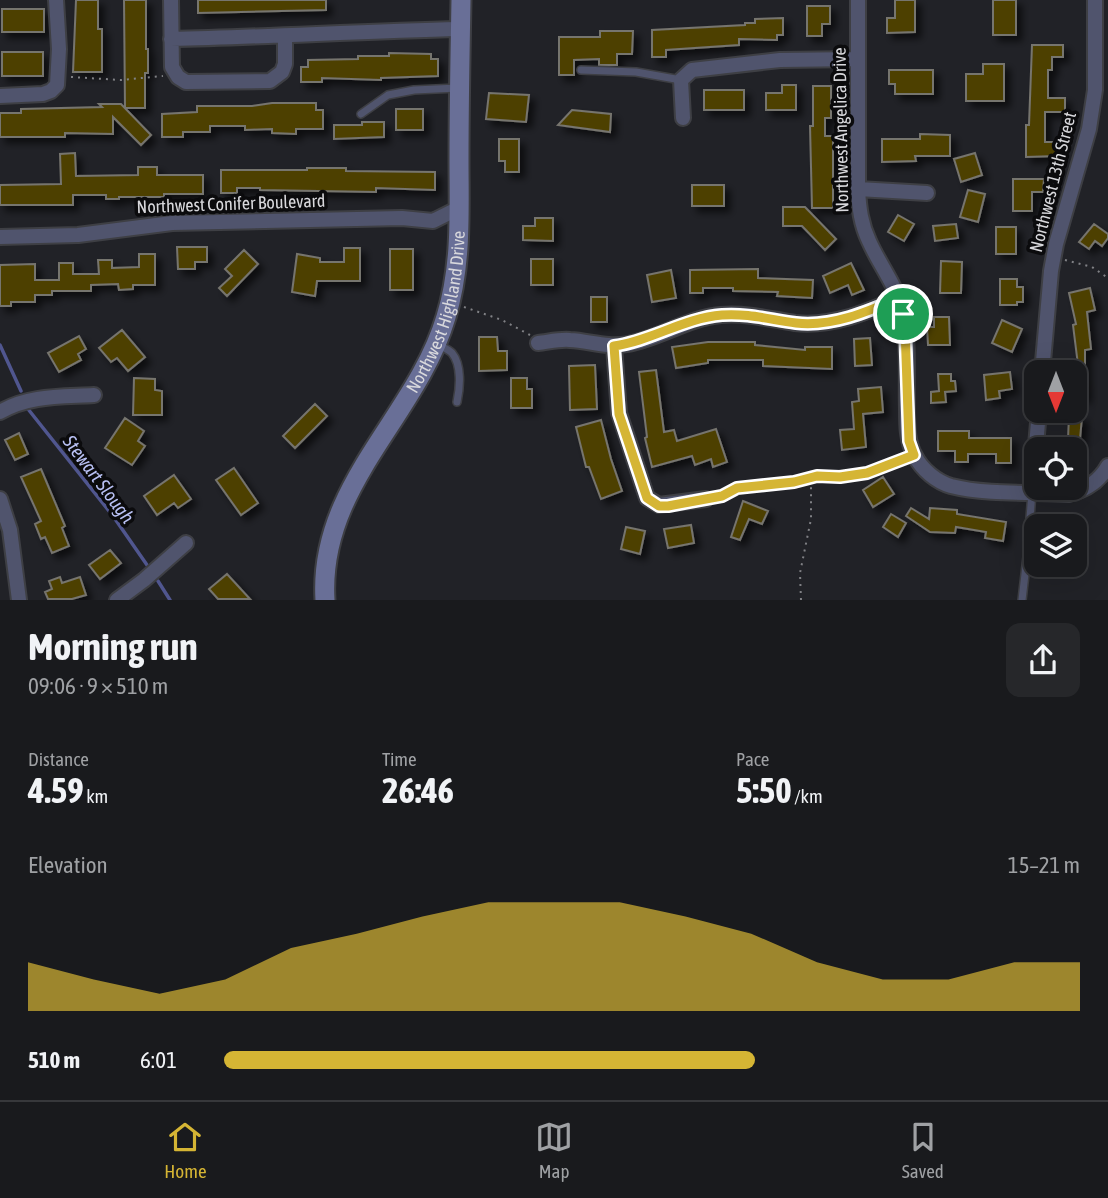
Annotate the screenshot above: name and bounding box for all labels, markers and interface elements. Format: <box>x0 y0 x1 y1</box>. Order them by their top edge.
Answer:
street label: Northwest Angelica Drive <box>829 47 852 213</box>
street label: Northwest 13th Street <box>1025 110 1080 254</box>
street label: Northwest Conifer Boulevard <box>136 190 326 217</box>
street label: Northwest Highland Drive <box>402 230 469 397</box>
pin <box>873 284 933 344</box>
icon: arrive <box>884 295 922 333</box>
north arrow <box>1024 360 1087 424</box>
map controls <box>1024 360 1087 577</box>
water label: Stewart Slough <box>58 430 139 527</box>
button: locate <box>1024 437 1087 500</box>
button: layers <box>1024 514 1087 577</box>
button: share <box>1006 623 1080 697</box>
text: Morning run <box>28 625 198 668</box>
text: 09:06 · 9 × 510 m <box>28 673 168 699</box>
text: Distance <box>28 748 89 770</box>
text: Time <box>382 748 417 770</box>
text: Pace <box>736 748 769 770</box>
text: 4.59 <box>28 770 84 810</box>
text: 26:46 <box>382 770 454 810</box>
text: 5:50 <box>736 770 792 810</box>
text: km <box>84 785 108 807</box>
text: /km <box>792 785 823 807</box>
text: Elevation <box>28 852 108 878</box>
text: 15–21 m <box>1008 852 1080 878</box>
text: 510 m <box>28 1047 80 1073</box>
text: 6:01 <box>140 1047 177 1073</box>
tab: Home <box>164 1118 207 1182</box>
tab: Map <box>535 1118 573 1182</box>
tab: Saved <box>902 1118 944 1182</box>

